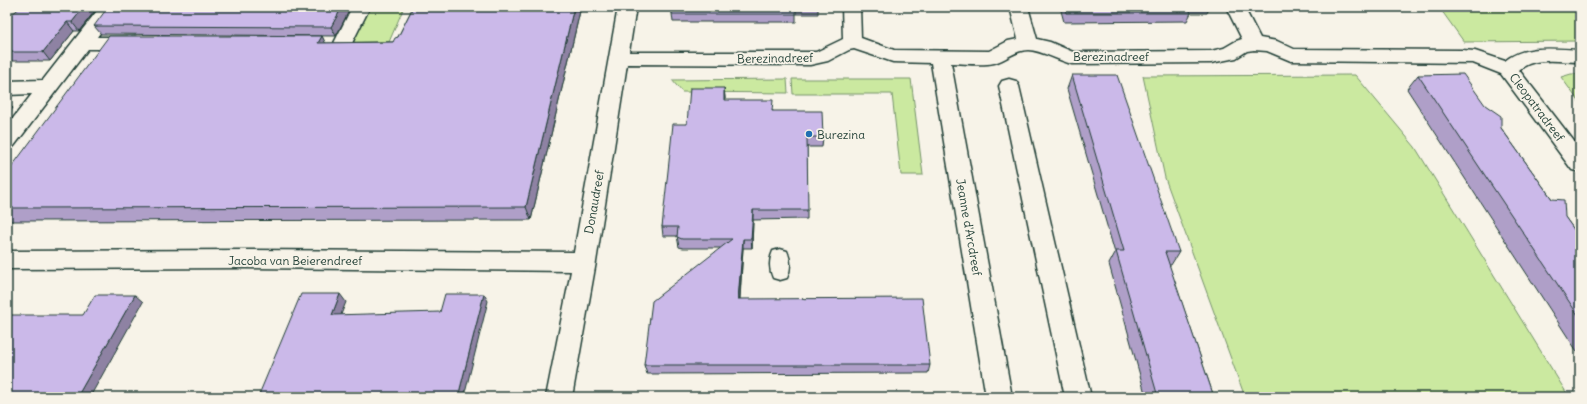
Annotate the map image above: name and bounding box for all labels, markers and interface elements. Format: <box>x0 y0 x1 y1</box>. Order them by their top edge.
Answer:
street label: Berezinadreef <box>1073 49 1150 64</box>
street label: Berezinadreef <box>737 50 814 66</box>
street label: Cleopatradreef <box>1506 70 1568 145</box>
place label: Burezina <box>817 127 865 142</box>
marker: Burezina <box>804 129 814 139</box>
street label: Donaudreef <box>581 168 607 235</box>
street label: Jeanne d'Arcdreef <box>953 177 985 278</box>
street label: Jacoba van Beierendreef <box>228 253 363 268</box>

